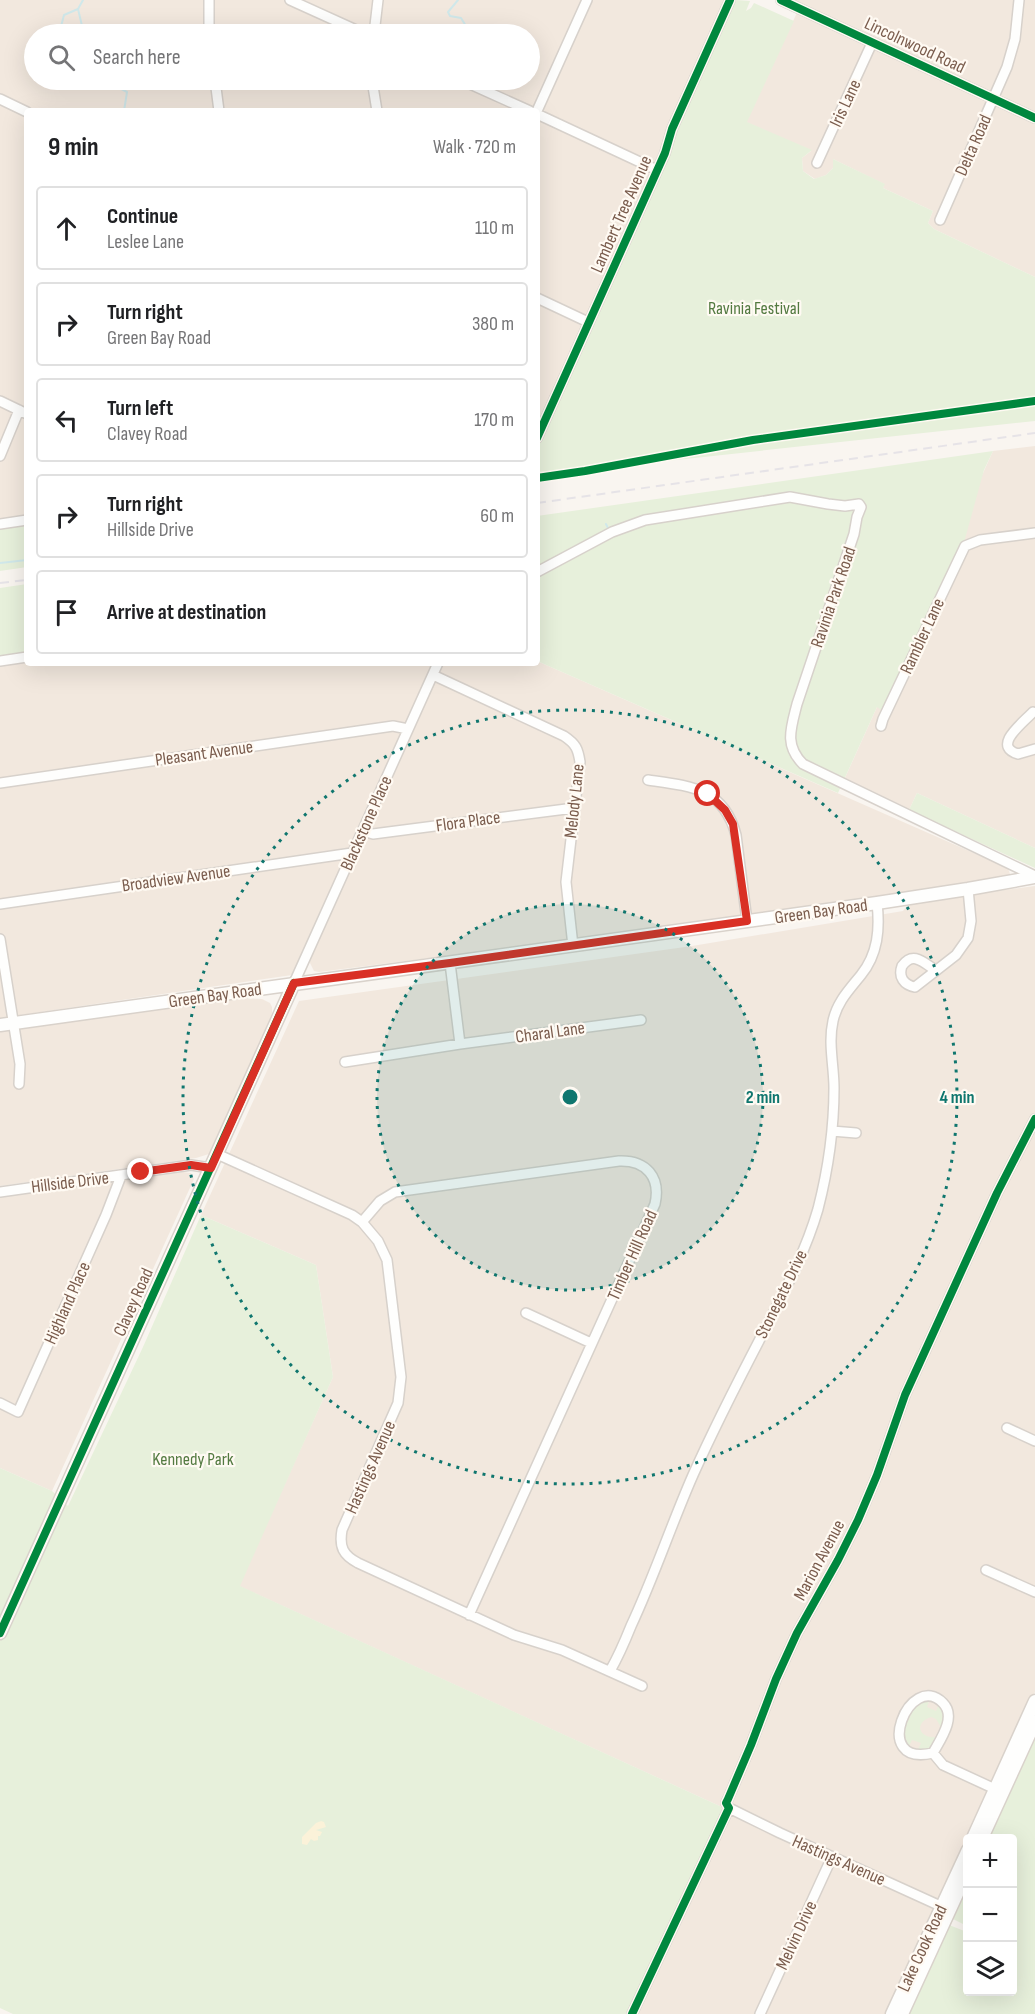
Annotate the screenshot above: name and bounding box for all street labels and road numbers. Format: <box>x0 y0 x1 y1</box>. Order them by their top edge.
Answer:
street label: Lincolnwood Road <box>861 13 968 78</box>
street label: Iris Lane <box>825 76 866 130</box>
street label: Delta Road <box>951 111 996 179</box>
street label: Lambert Tree Avenue <box>586 152 657 276</box>
street label: Ravinia Park Road <box>806 544 861 650</box>
street label: Rambler Lane <box>896 595 949 677</box>
street label: Pleasant Avenue <box>154 736 254 771</box>
street label: Melody Lane <box>560 763 589 839</box>
street label: Blackstone Place <box>336 773 397 874</box>
street label: Flora Place <box>435 807 502 836</box>
street label: Broadview Avenue <box>121 860 232 896</box>
street label: Green Bay Road <box>773 895 869 928</box>
street label: Green Bay Road <box>167 979 263 1012</box>
street label: Charal Lane <box>514 1017 586 1048</box>
street label: Hillside Drive <box>30 1167 110 1198</box>
street label: Timber Hill Road <box>603 1207 662 1304</box>
street label: Stonegate Drive <box>751 1246 812 1342</box>
street label: Highland Place <box>40 1259 95 1348</box>
street label: Clavey Road <box>109 1265 158 1340</box>
street label: Hastings Avenue <box>341 1417 400 1517</box>
street label: Marion Avenue <box>789 1516 849 1604</box>
street label: Hastings Avenue <box>789 1831 889 1890</box>
street label: Melvin Drive <box>771 1897 822 1973</box>
street label: Lake Cook Road <box>893 1901 952 1995</box>

